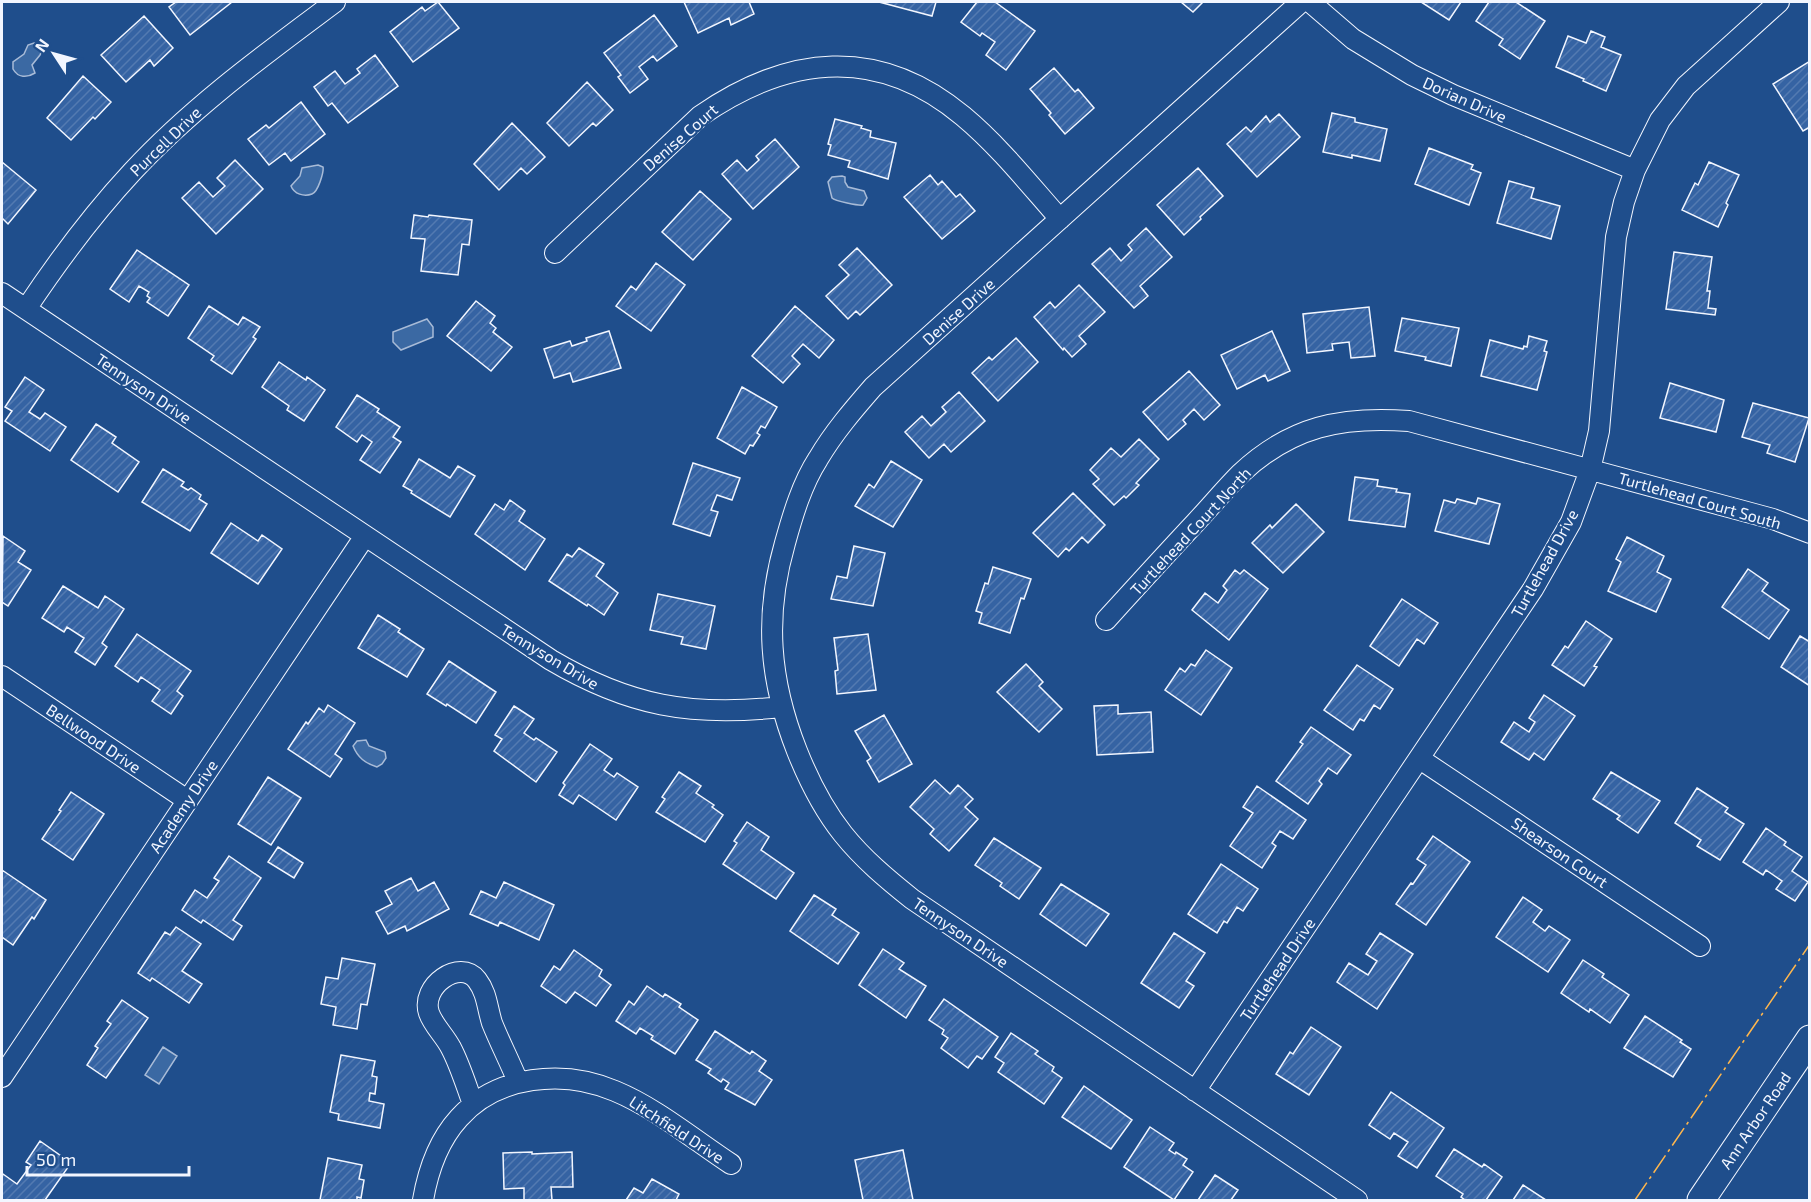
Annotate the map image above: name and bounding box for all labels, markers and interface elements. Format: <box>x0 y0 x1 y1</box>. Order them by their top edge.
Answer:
north arrow <box>24 24 84 84</box>
text: N <box>30 35 53 55</box>
street label: Dorian Drive <box>1420 72 1510 126</box>
street label: Denise Court <box>639 99 721 175</box>
street label: Purcell Drive <box>125 102 205 180</box>
street label: Denise Drive <box>918 274 998 348</box>
street label: Tennyson Drive <box>93 349 195 427</box>
street label: Turtlehead Court North <box>1126 463 1254 599</box>
street label: Turtlehead Court South <box>1617 468 1783 532</box>
street label: Turtlehead Drive <box>1507 506 1581 620</box>
street label: Tennyson Drive <box>497 619 603 693</box>
street label: Bellwood Drive <box>43 699 145 777</box>
street label: Academy Drive <box>145 756 221 856</box>
street label: Shearson Court <box>1508 813 1612 891</box>
street label: Tennyson Drive <box>910 893 1012 971</box>
street label: Turtlehead Drive <box>1236 914 1318 1024</box>
street label: Ann Arbor Road <box>1716 1068 1794 1172</box>
street label: Litchfield Drive <box>626 1091 728 1167</box>
scale bar <box>27 1139 189 1177</box>
text: 50 m <box>36 1148 76 1170</box>

